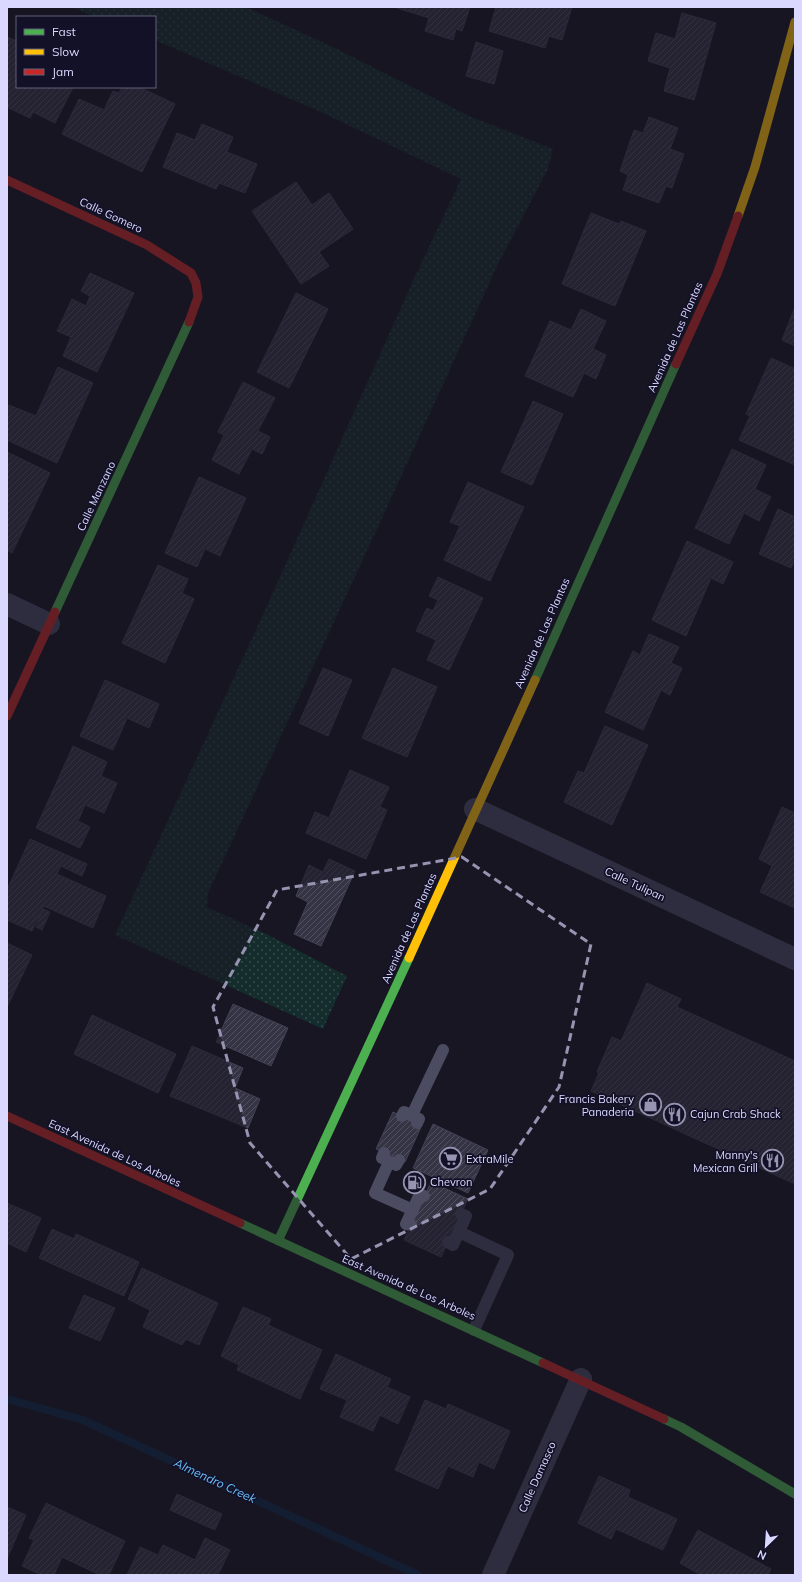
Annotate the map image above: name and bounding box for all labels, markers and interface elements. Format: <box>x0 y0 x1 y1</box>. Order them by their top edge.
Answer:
legend <box>16 16 156 88</box>
text: Fast <box>52 24 76 39</box>
text: Slow <box>52 44 80 59</box>
text: Jam <box>52 64 74 79</box>
street label: Calle Gomero <box>77 194 145 236</box>
street label: Avenida de Las Plantas <box>644 279 706 395</box>
street label: Calle Manzano <box>74 459 118 533</box>
street label: Avenida de Las Plantas <box>511 575 573 691</box>
street label: Calle Tulipan <box>603 864 667 904</box>
street label: Avenida de Las Plantas <box>378 870 440 986</box>
place label: Francis Bakery Panaderia <box>559 1092 634 1119</box>
shop icon: Francis Bakery Panaderia <box>637 1092 663 1118</box>
restaurant icon: Cajun Crab Shack <box>661 1101 687 1127</box>
place label: Cajun Crab Shack <box>690 1107 781 1121</box>
street label: East Avenida de Los Arboles <box>46 1116 184 1190</box>
supermarket icon: ExtraMile <box>437 1146 463 1172</box>
place label: Manny's Mexican Grill <box>693 1148 758 1175</box>
restaurant icon: Manny's Mexican Grill <box>760 1148 786 1174</box>
place label: ExtraMile <box>466 1152 513 1166</box>
fuel station icon: Chevron <box>401 1169 427 1195</box>
place label: Chevron <box>430 1175 472 1189</box>
street label: East Avenida de Los Arboles <box>340 1251 478 1323</box>
street label: Calle Damasco <box>515 1439 559 1515</box>
water label: Almendro Creek <box>171 1455 259 1506</box>
north arrow <box>746 1526 786 1566</box>
text: N <box>755 1547 768 1563</box>

